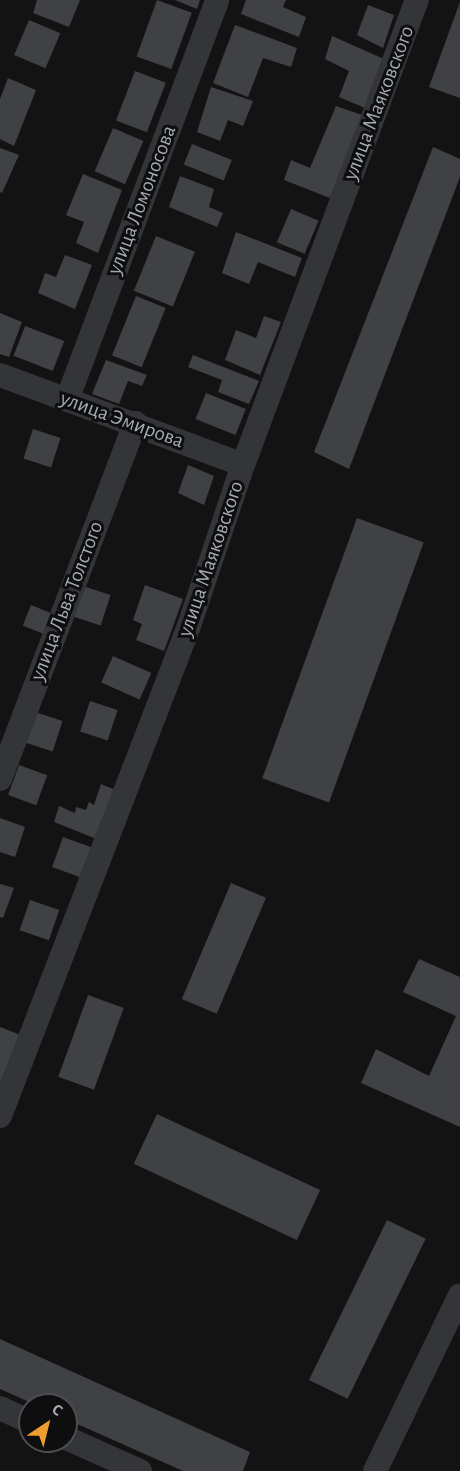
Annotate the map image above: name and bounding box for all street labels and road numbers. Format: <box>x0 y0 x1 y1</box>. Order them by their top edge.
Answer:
street label: улица Маяковского <box>338 22 420 184</box>
street label: улица Ломоносова <box>102 122 182 278</box>
street label: улица Эмирова <box>57 386 187 454</box>
street label: улица Маяковского <box>173 478 249 640</box>
street label: улица Льва Толстого <box>25 518 109 684</box>

